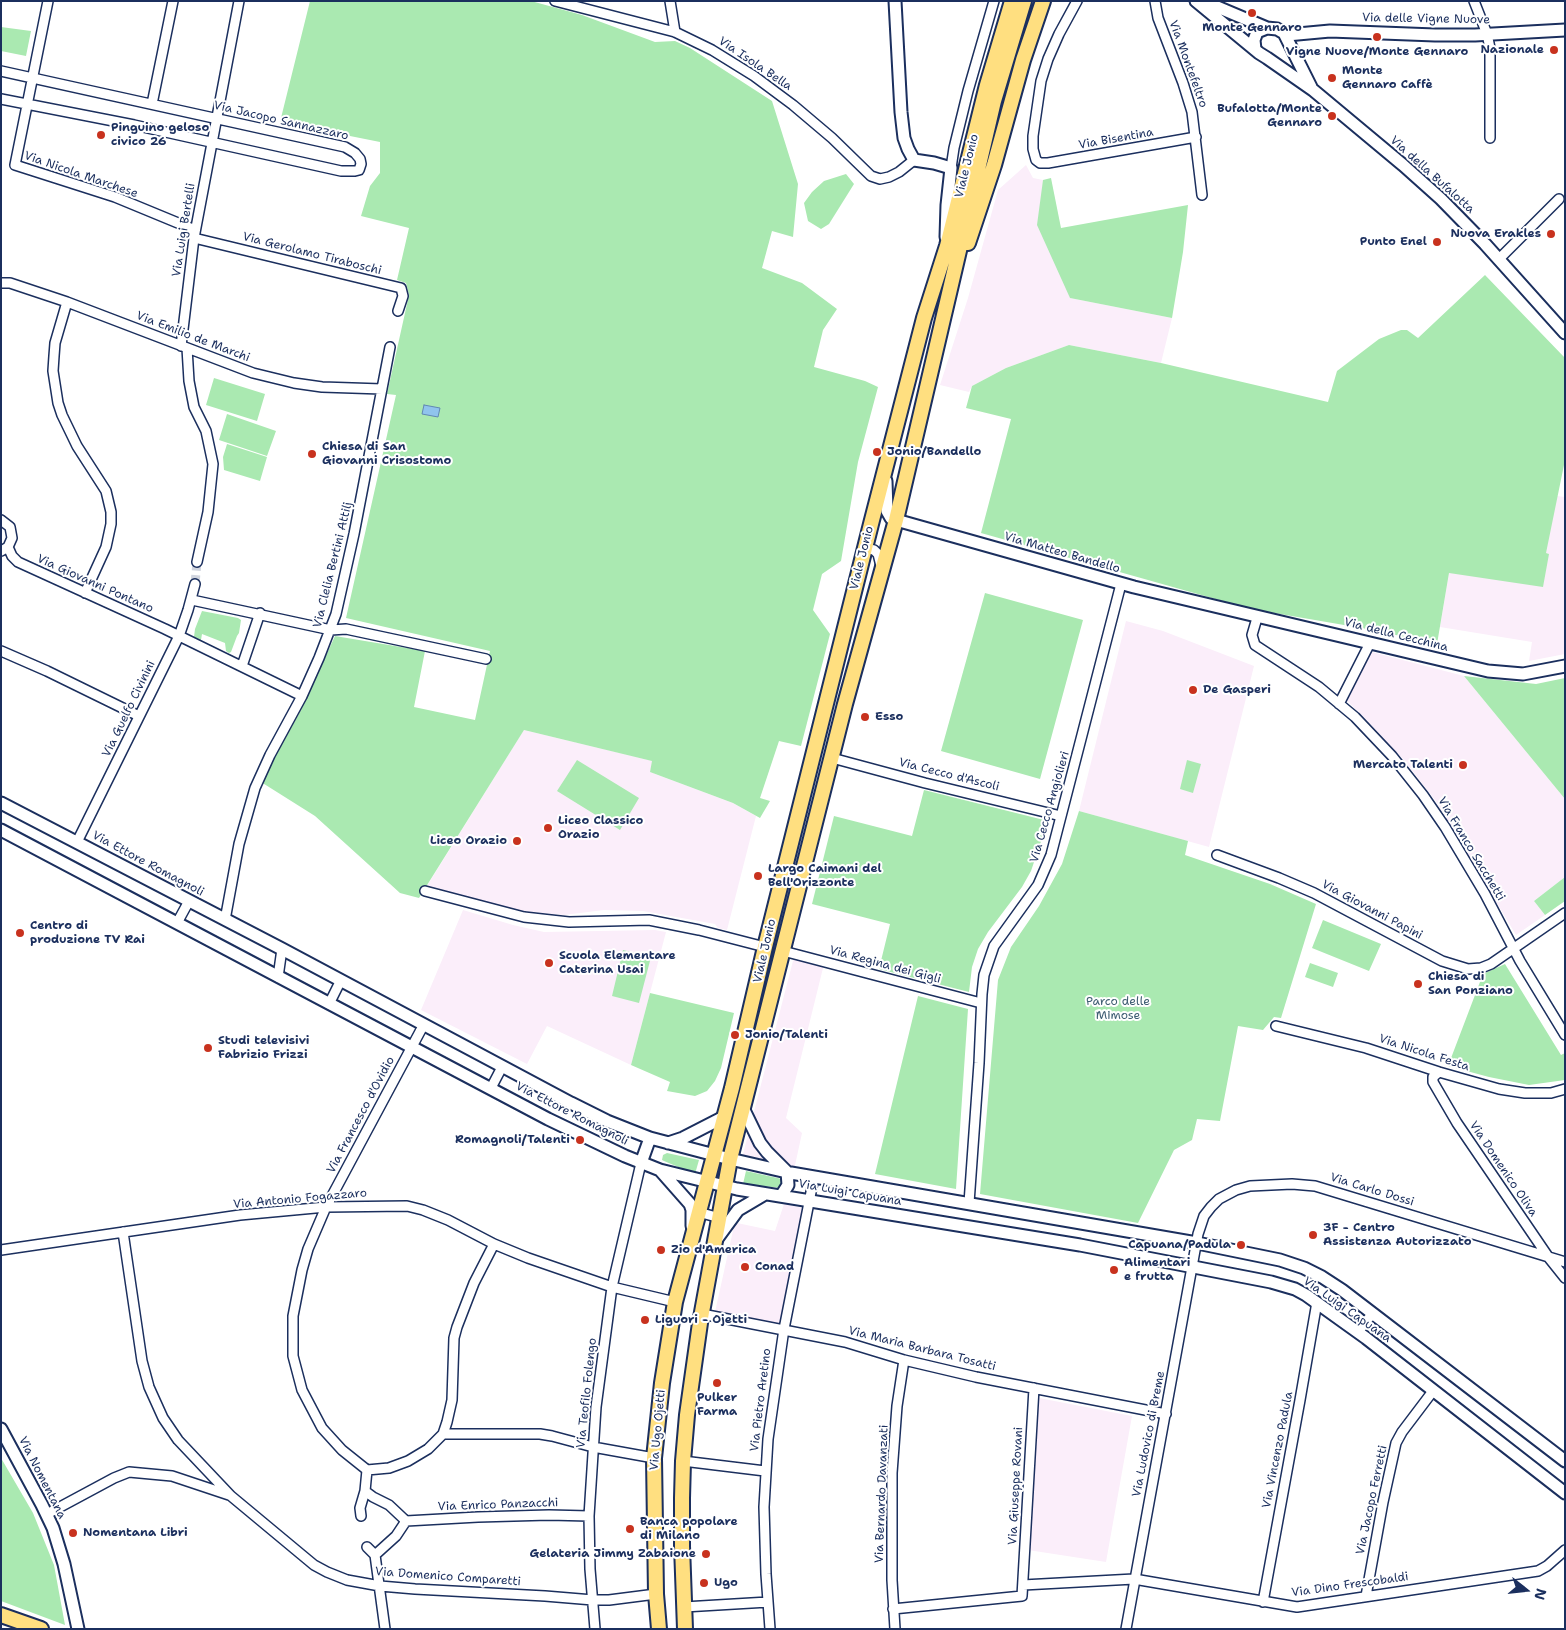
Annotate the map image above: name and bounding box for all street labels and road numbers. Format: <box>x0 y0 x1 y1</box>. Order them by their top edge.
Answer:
street label: Via delle Vigne Nuove <box>1362 11 1490 27</box>
street label: Via Montefeltro <box>1166 18 1210 110</box>
street label: Via Isola Bella <box>715 34 795 94</box>
street label: Via Jacopo Sannazzaro <box>212 98 350 144</box>
street label: Via Bisentina <box>1077 125 1155 153</box>
street label: Viale Jonio <box>952 133 982 199</box>
street label: Via della Bufalotta <box>1387 133 1477 217</box>
street label: Via Nicola Marchese <box>22 149 140 201</box>
street label: Via Luigi Bertelli <box>169 182 199 278</box>
street label: Via Gerolamo Tiraboschi <box>241 230 383 278</box>
street label: Via Emilio de Marchi <box>134 309 252 365</box>
street label: Via Clelia Bertini Attilj <box>310 501 356 629</box>
street label: Viale Jonio <box>847 525 877 591</box>
street label: Via Matteo Bandello <box>1002 530 1122 576</box>
street label: Via Giovanni Pontano <box>35 552 155 616</box>
street label: Via della Cecchina <box>1343 615 1449 655</box>
street label: Via Guelfo Civinini <box>99 658 159 760</box>
street label: Via Cecco Angiolieri <box>1027 750 1073 864</box>
street label: Via Cecco d'Ascoli <box>897 756 1001 794</box>
street label: Via Franco Sacchetti <box>1434 794 1508 904</box>
street label: Via Ettore Romagnoli <box>90 828 206 900</box>
street label: Via Giovanni Papini <box>1319 877 1425 943</box>
street label: Viale Jonio <box>751 918 779 984</box>
street label: Via Regina dei Gigli <box>828 943 942 987</box>
street label: Via Nicola Festa <box>1377 1032 1471 1074</box>
street label: Via Francesco d'Ovidio <box>324 1054 398 1176</box>
street label: Via Ettore Romagnoli <box>513 1079 631 1149</box>
street label: Via Domenico Oliva <box>1466 1119 1540 1219</box>
street label: Via Carlo Dossi <box>1328 1170 1416 1210</box>
street label: Via Luigi Capuana <box>797 1177 903 1209</box>
street label: Via Antonio Fogazzaro <box>233 1186 367 1212</box>
street label: Via Luigi Capuana <box>1300 1274 1394 1346</box>
street label: Via Maria Barbara Tosatti <box>847 1324 997 1374</box>
street label: Via Teofilo Folengo <box>574 1337 600 1449</box>
street label: Via Pietro Aretino <box>748 1347 774 1453</box>
street label: Via Ludovico di Breme <box>1130 1370 1168 1498</box>
street label: Via Ugo Ojetti <box>647 1389 669 1471</box>
street label: Via Vincenzo Padula <box>1260 1390 1296 1510</box>
street label: Via Bernardo Davanzati <box>872 1425 892 1563</box>
street label: Via Giuseppe Rovani <box>1006 1427 1026 1545</box>
street label: Via Nomentana <box>15 1434 69 1522</box>
street label: Via Jacopo Ferretti <box>1353 1444 1391 1556</box>
street label: Via Enrico Panzacchi <box>437 1496 559 1514</box>
street label: Via Domenico Comparetti <box>375 1565 521 1589</box>
street label: Via Dino Frescobaldi <box>1291 1570 1409 1600</box>

